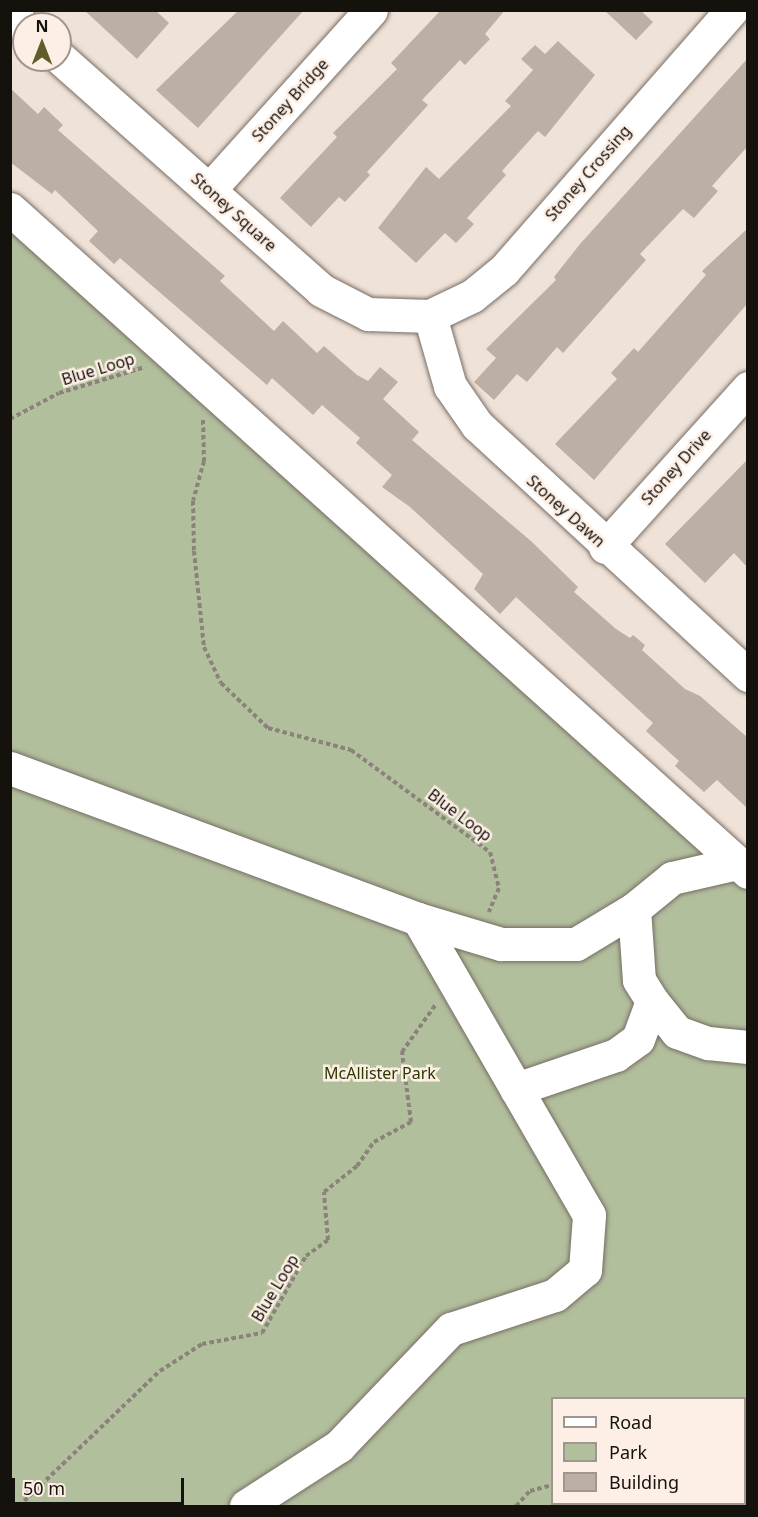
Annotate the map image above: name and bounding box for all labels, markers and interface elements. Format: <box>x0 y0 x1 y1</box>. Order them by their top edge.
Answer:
north arrow <box>12 12 72 72</box>
text: N <box>35 15 49 37</box>
street label: Stoney Bridge <box>248 55 332 145</box>
street label: Stoney Crossing <box>541 121 635 225</box>
street label: Stoney Square <box>187 169 281 255</box>
street label: Blue Loop <box>59 349 137 389</box>
street label: Stoney Drive <box>637 425 715 509</box>
street label: Stoney Dawn <box>523 471 609 551</box>
street label: Blue Loop <box>424 785 496 845</box>
park label: McAllister Park <box>324 1063 436 1083</box>
street label: Blue Loop <box>247 1251 303 1325</box>
legend <box>551 1397 746 1505</box>
text: Road <box>609 1410 652 1434</box>
text: Park <box>609 1440 647 1464</box>
scale bar <box>15 1466 188 1504</box>
text: Building <box>609 1470 679 1494</box>
text: 50 m <box>23 1476 65 1500</box>

